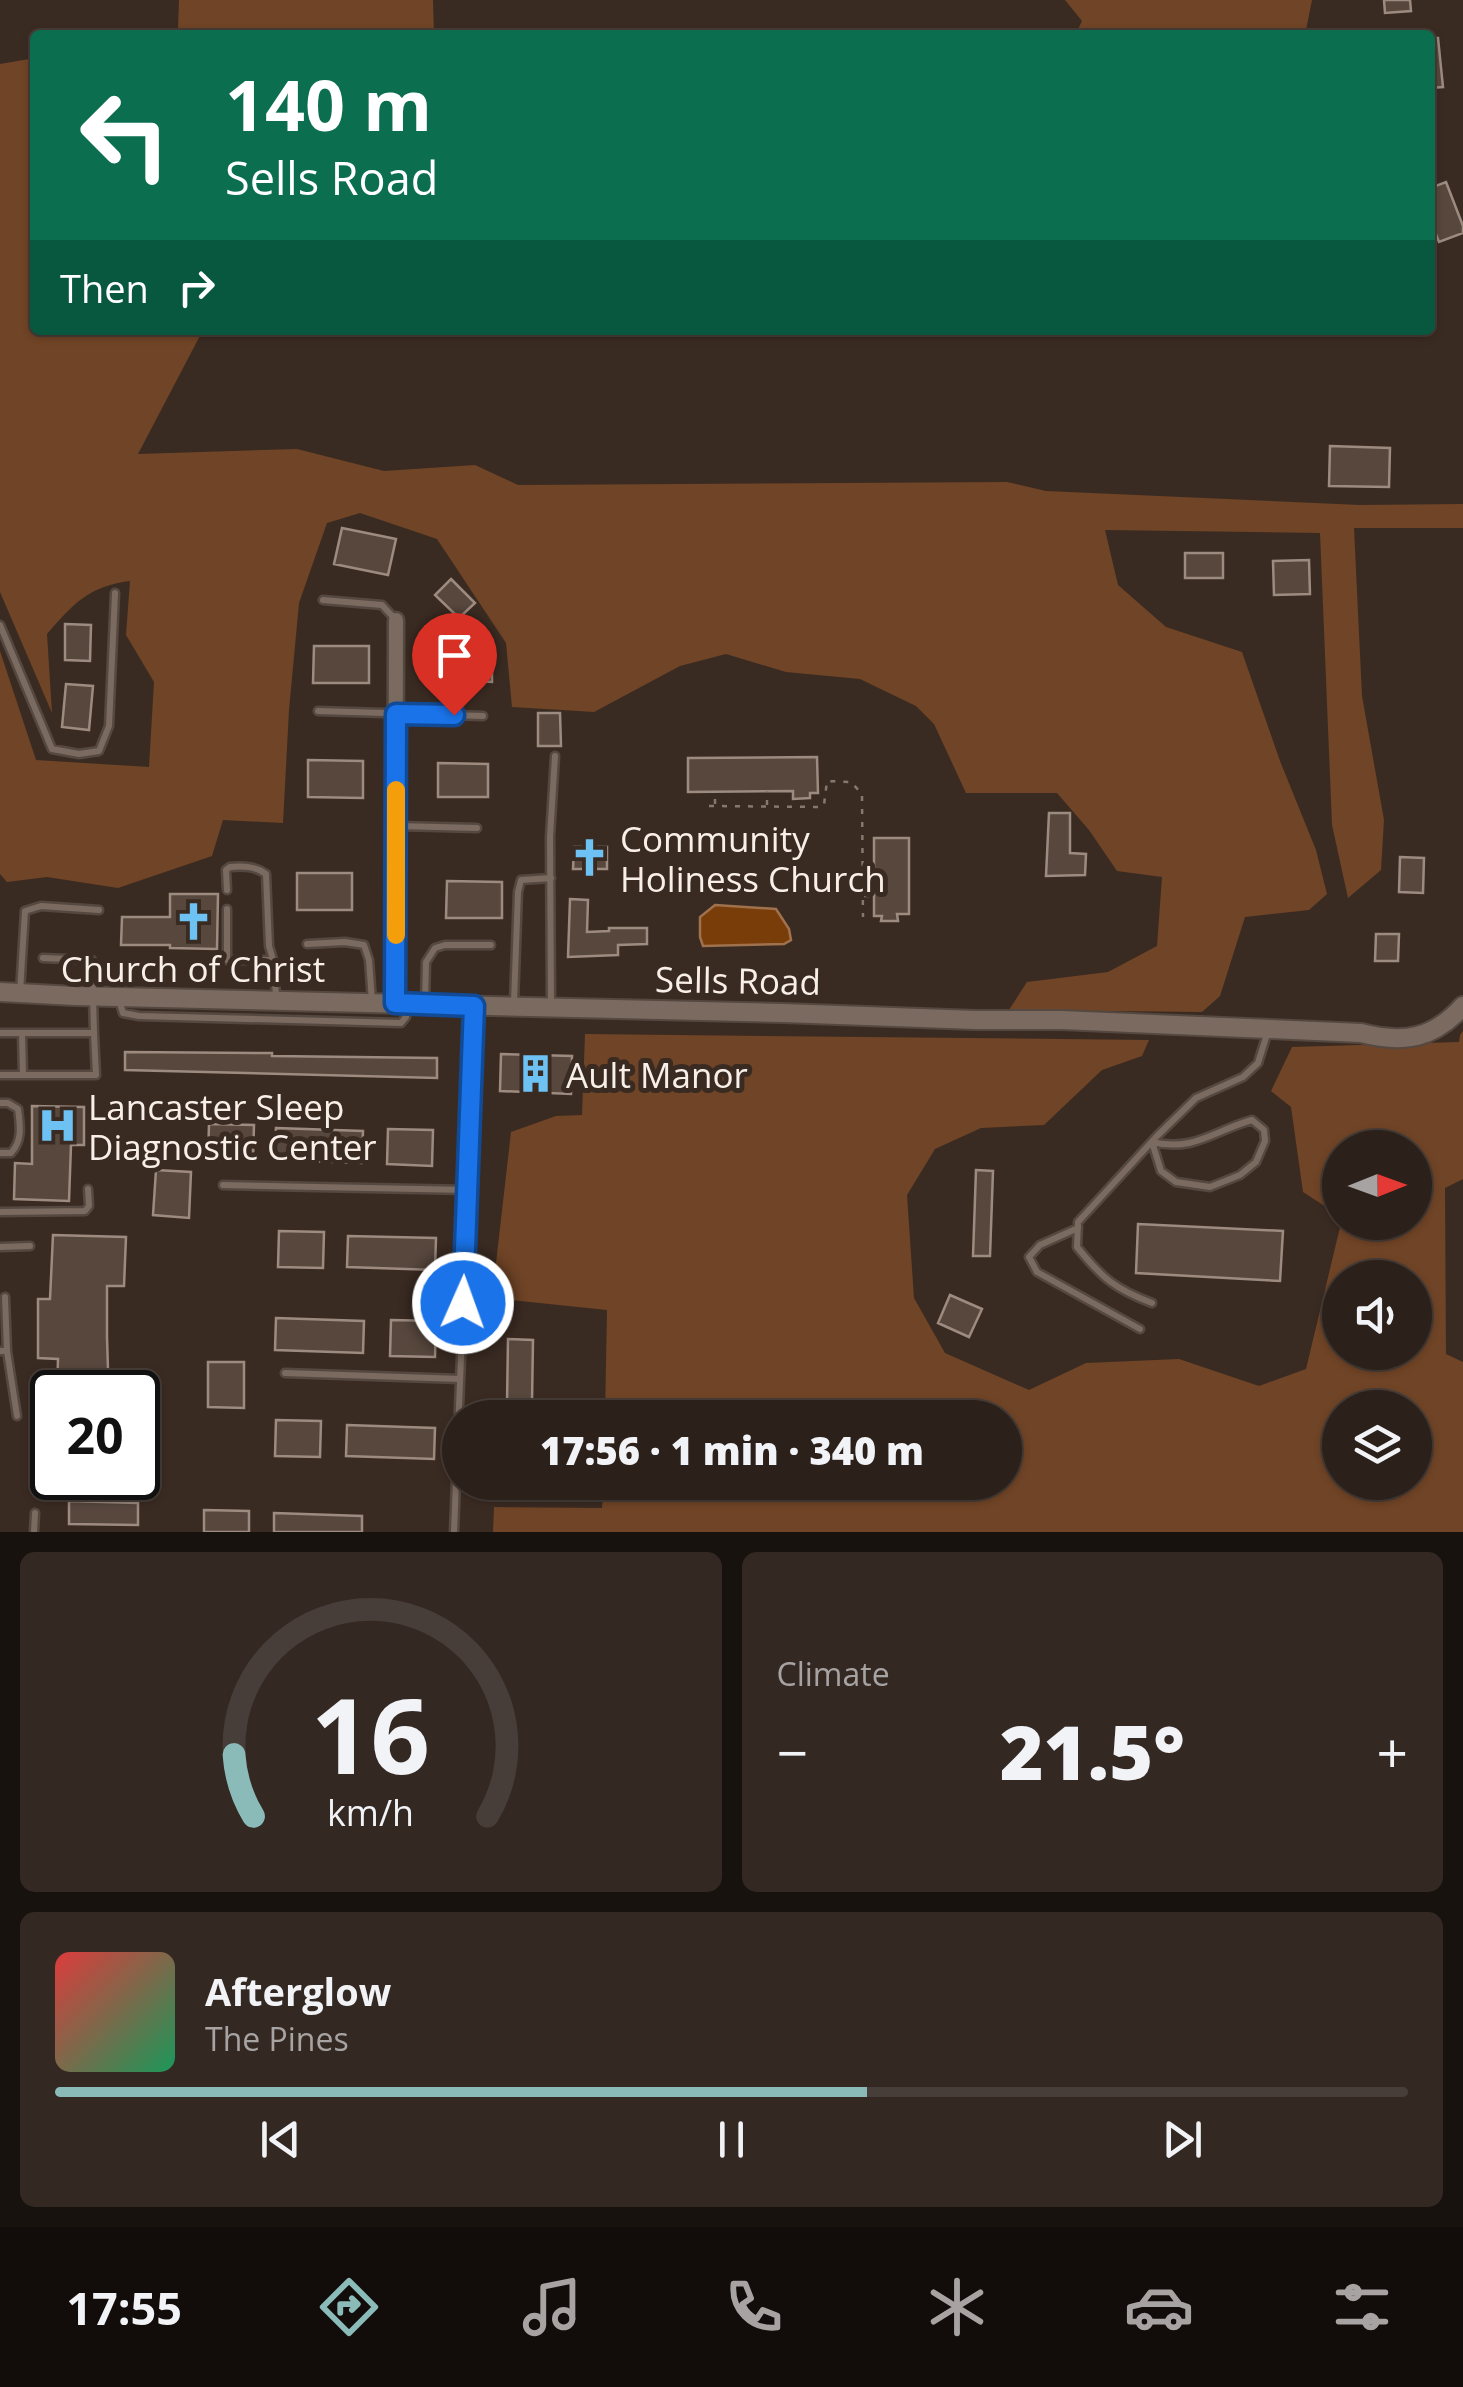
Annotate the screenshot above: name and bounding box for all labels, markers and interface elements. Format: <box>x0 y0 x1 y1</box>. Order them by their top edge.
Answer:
text: 140 m <box>225 56 432 152</box>
icon: left <box>60 70 190 200</box>
text: Sells Road <box>225 147 438 208</box>
icon: right <box>169 260 224 315</box>
text: Then <box>60 262 149 314</box>
pin <box>412 613 497 716</box>
icon: arrive <box>427 628 482 683</box>
place label: Community Holiness Church <box>620 815 886 902</box>
church icon: Community Holiness Church <box>569 837 611 879</box>
church icon: Church of Christ <box>172 900 214 942</box>
place label: Church of Christ <box>61 945 325 992</box>
street label: Sells Road <box>655 955 821 1005</box>
place label: Ault Manor <box>566 1051 748 1098</box>
building icon: Ault Manor <box>515 1053 557 1095</box>
place label: Lancaster Sleep Diagnostic Center <box>88 1083 377 1170</box>
hospital icon: Lancaster Sleep Diagnostic Center <box>37 1105 79 1147</box>
north arrow <box>1322 1130 1432 1240</box>
map controls <box>1322 1130 1432 1500</box>
position arrow <box>411 1251 515 1355</box>
button: sound <box>1322 1260 1432 1370</box>
speed limit sign: 20 <box>30 1370 160 1500</box>
button: layers <box>1322 1390 1432 1500</box>
text: 17:56 · 1 min · 340 m <box>540 1424 924 1476</box>
text: Climate <box>777 1652 890 1695</box>
text: 16 <box>311 1663 430 1804</box>
text: 21.5° <box>1000 1700 1185 1802</box>
text: − <box>777 1714 808 1789</box>
text: + <box>1377 1714 1408 1789</box>
text: km/h <box>327 1788 414 1836</box>
text: Afterglow <box>205 1965 391 2017</box>
text: The Pines <box>205 2017 349 2060</box>
icon: previous <box>253 2112 308 2167</box>
icon: pause <box>704 2112 759 2167</box>
icon: next <box>1155 2112 1210 2167</box>
icon: directions <box>314 2272 384 2342</box>
icon: music <box>517 2272 587 2342</box>
icon: phone <box>719 2272 789 2342</box>
icon: climate <box>922 2272 992 2342</box>
icon: car <box>1124 2272 1194 2342</box>
icon: filters <box>1327 2272 1397 2342</box>
text: 17:55 <box>66 2277 182 2338</box>

